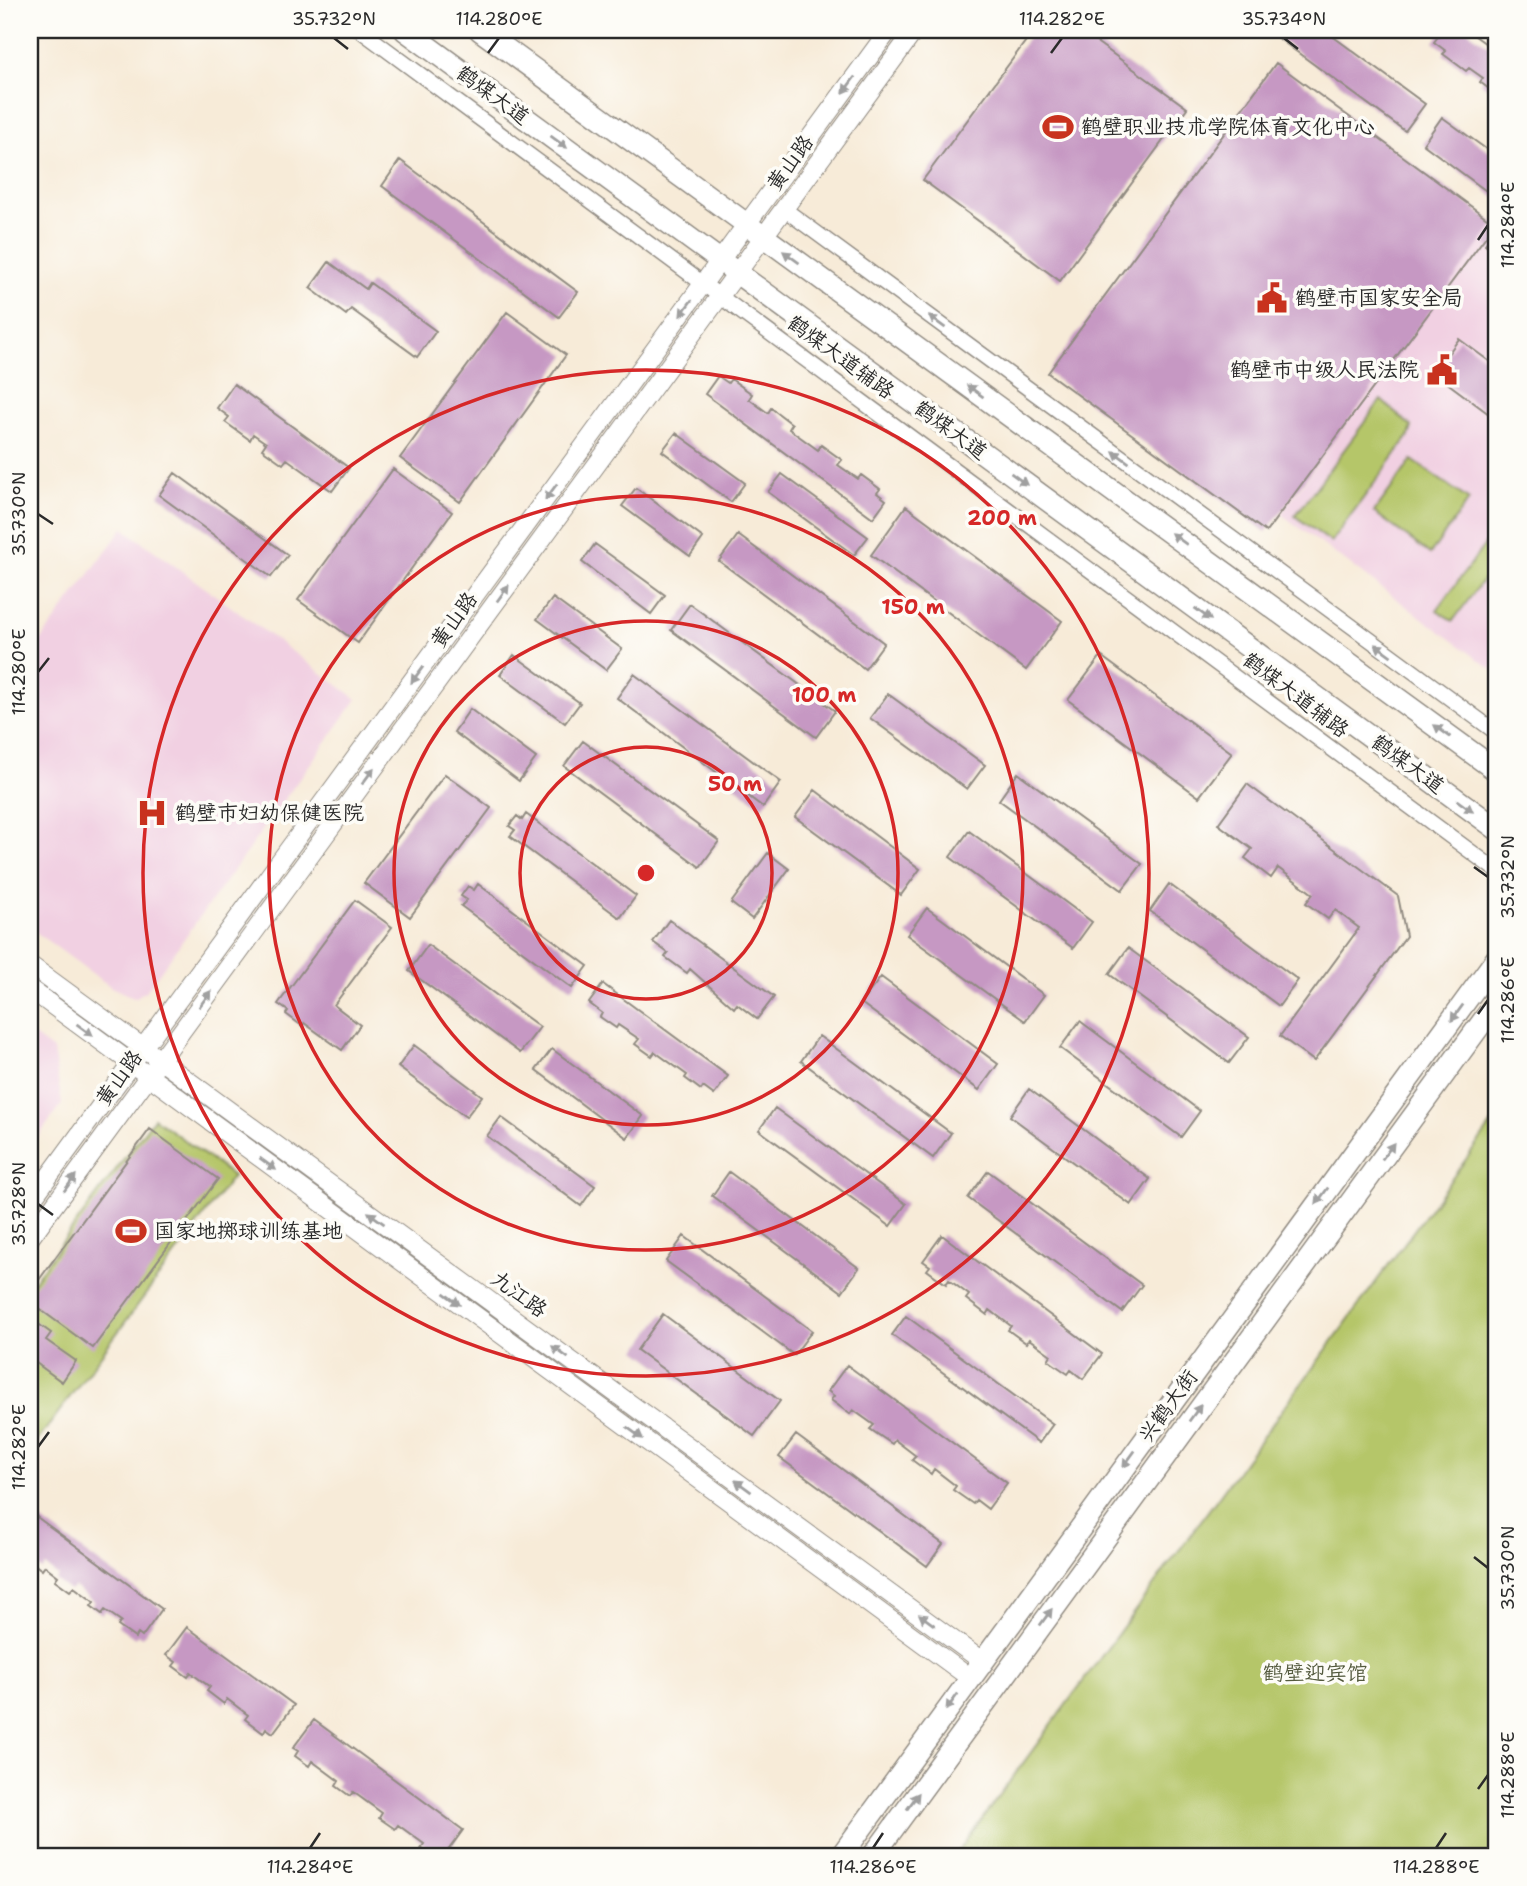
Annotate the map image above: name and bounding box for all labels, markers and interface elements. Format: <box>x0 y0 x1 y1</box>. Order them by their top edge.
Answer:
text: 35.732°N <box>292 7 376 31</box>
text: 114.280°E <box>456 7 543 31</box>
text: 114.282°E <box>1019 7 1105 31</box>
text: 35.734°N <box>1242 7 1326 31</box>
street label: 鹤煤大道 <box>451 59 535 131</box>
one-way arrow <box>843 76 857 94</box>
sports icon: 鹤壁职业技术学院体育文化中心 <box>1041 110 1075 144</box>
place label: 鹤壁职业技术学院体育文化中心 <box>1081 113 1375 141</box>
street label: 黄山路 <box>760 129 820 197</box>
one-way arrow <box>549 135 567 150</box>
text: 114.284°E <box>1496 182 1520 268</box>
one-way arrow <box>783 249 801 264</box>
public building icon: 鹤壁市国家安全局 <box>1255 281 1289 315</box>
place label: 鹤壁市国家安全局 <box>1295 284 1463 312</box>
one-way arrow <box>679 299 693 317</box>
street label: 鹤煤大道辅路 <box>782 309 900 405</box>
one-way arrow <box>929 314 947 329</box>
public building icon: 鹤壁市中级人民法院 <box>1425 353 1459 387</box>
place label: 鹤壁市中级人民法院 <box>1230 356 1419 384</box>
one-way arrow <box>966 384 984 398</box>
street label: 鹤煤大道 <box>909 394 993 466</box>
one-way arrow <box>1112 450 1130 464</box>
text: 35.730°N <box>7 472 31 556</box>
one-way arrow <box>1010 472 1028 486</box>
one-way arrow <box>544 482 559 500</box>
text: 200 m <box>967 504 1037 532</box>
one-way arrow <box>1170 532 1188 546</box>
one-way arrow <box>495 584 509 602</box>
street label: 黄山路 <box>424 586 484 654</box>
text: 150 m <box>881 593 945 621</box>
one-way arrow <box>1193 606 1211 621</box>
text: 114.280°E <box>7 629 31 716</box>
one-way arrow <box>1374 643 1392 657</box>
street label: 鹤煤大道辅路 <box>1237 646 1355 744</box>
one-way arrow <box>410 666 424 684</box>
text: 100 m <box>792 681 856 709</box>
one-way arrow <box>1433 724 1451 738</box>
street label: 鹤煤大道 <box>1366 728 1450 800</box>
one-way arrow <box>361 767 375 785</box>
text: 50 m <box>708 770 762 798</box>
hospital icon: 鹤壁市妇幼保健医院 <box>135 796 169 830</box>
place label: 鹤壁市妇幼保健医院 <box>175 799 364 827</box>
one-way arrow <box>1456 799 1474 813</box>
text: 35.732°N <box>1496 835 1520 919</box>
centre of rings <box>634 861 658 885</box>
text: 114.286°E <box>1496 957 1520 1043</box>
one-way arrow <box>197 990 211 1008</box>
one-way arrow <box>1450 1004 1464 1022</box>
one-way arrow <box>76 1023 94 1037</box>
street label: 黄山路 <box>89 1044 149 1112</box>
one-way arrow <box>1380 1142 1394 1160</box>
one-way arrow <box>259 1157 277 1171</box>
text: 35.728°N <box>7 1162 31 1246</box>
one-way arrow <box>63 1174 77 1192</box>
one-way arrow <box>1315 1187 1329 1206</box>
one-way arrow <box>367 1211 385 1225</box>
sports icon: 国家地掷球训练基地 <box>114 1214 148 1248</box>
place label: 国家地掷球训练基地 <box>154 1217 343 1245</box>
street label: 九江路 <box>485 1264 553 1324</box>
one-way arrow <box>443 1292 461 1306</box>
one-way arrow <box>551 1345 569 1359</box>
street label: 兴鹤大街 <box>1132 1364 1204 1448</box>
text: 114.282°E <box>7 1404 31 1490</box>
one-way arrow <box>1188 1404 1202 1423</box>
one-way arrow <box>626 1426 644 1440</box>
one-way arrow <box>1123 1450 1137 1468</box>
one-way arrow <box>734 1479 752 1493</box>
text: 35.730°N <box>1496 1526 1520 1610</box>
one-way arrow <box>1039 1608 1053 1626</box>
one-way arrow <box>918 1614 936 1628</box>
park label: 鹤壁迎宾馆 <box>1263 1659 1368 1687</box>
one-way arrow <box>946 1693 960 1711</box>
text: 114.288°E <box>1496 1732 1520 1818</box>
one-way arrow <box>905 1792 919 1810</box>
text: 114.284°E <box>267 1855 353 1879</box>
text: 114.286°E <box>830 1855 916 1879</box>
text: 114.288°E <box>1393 1855 1479 1879</box>

